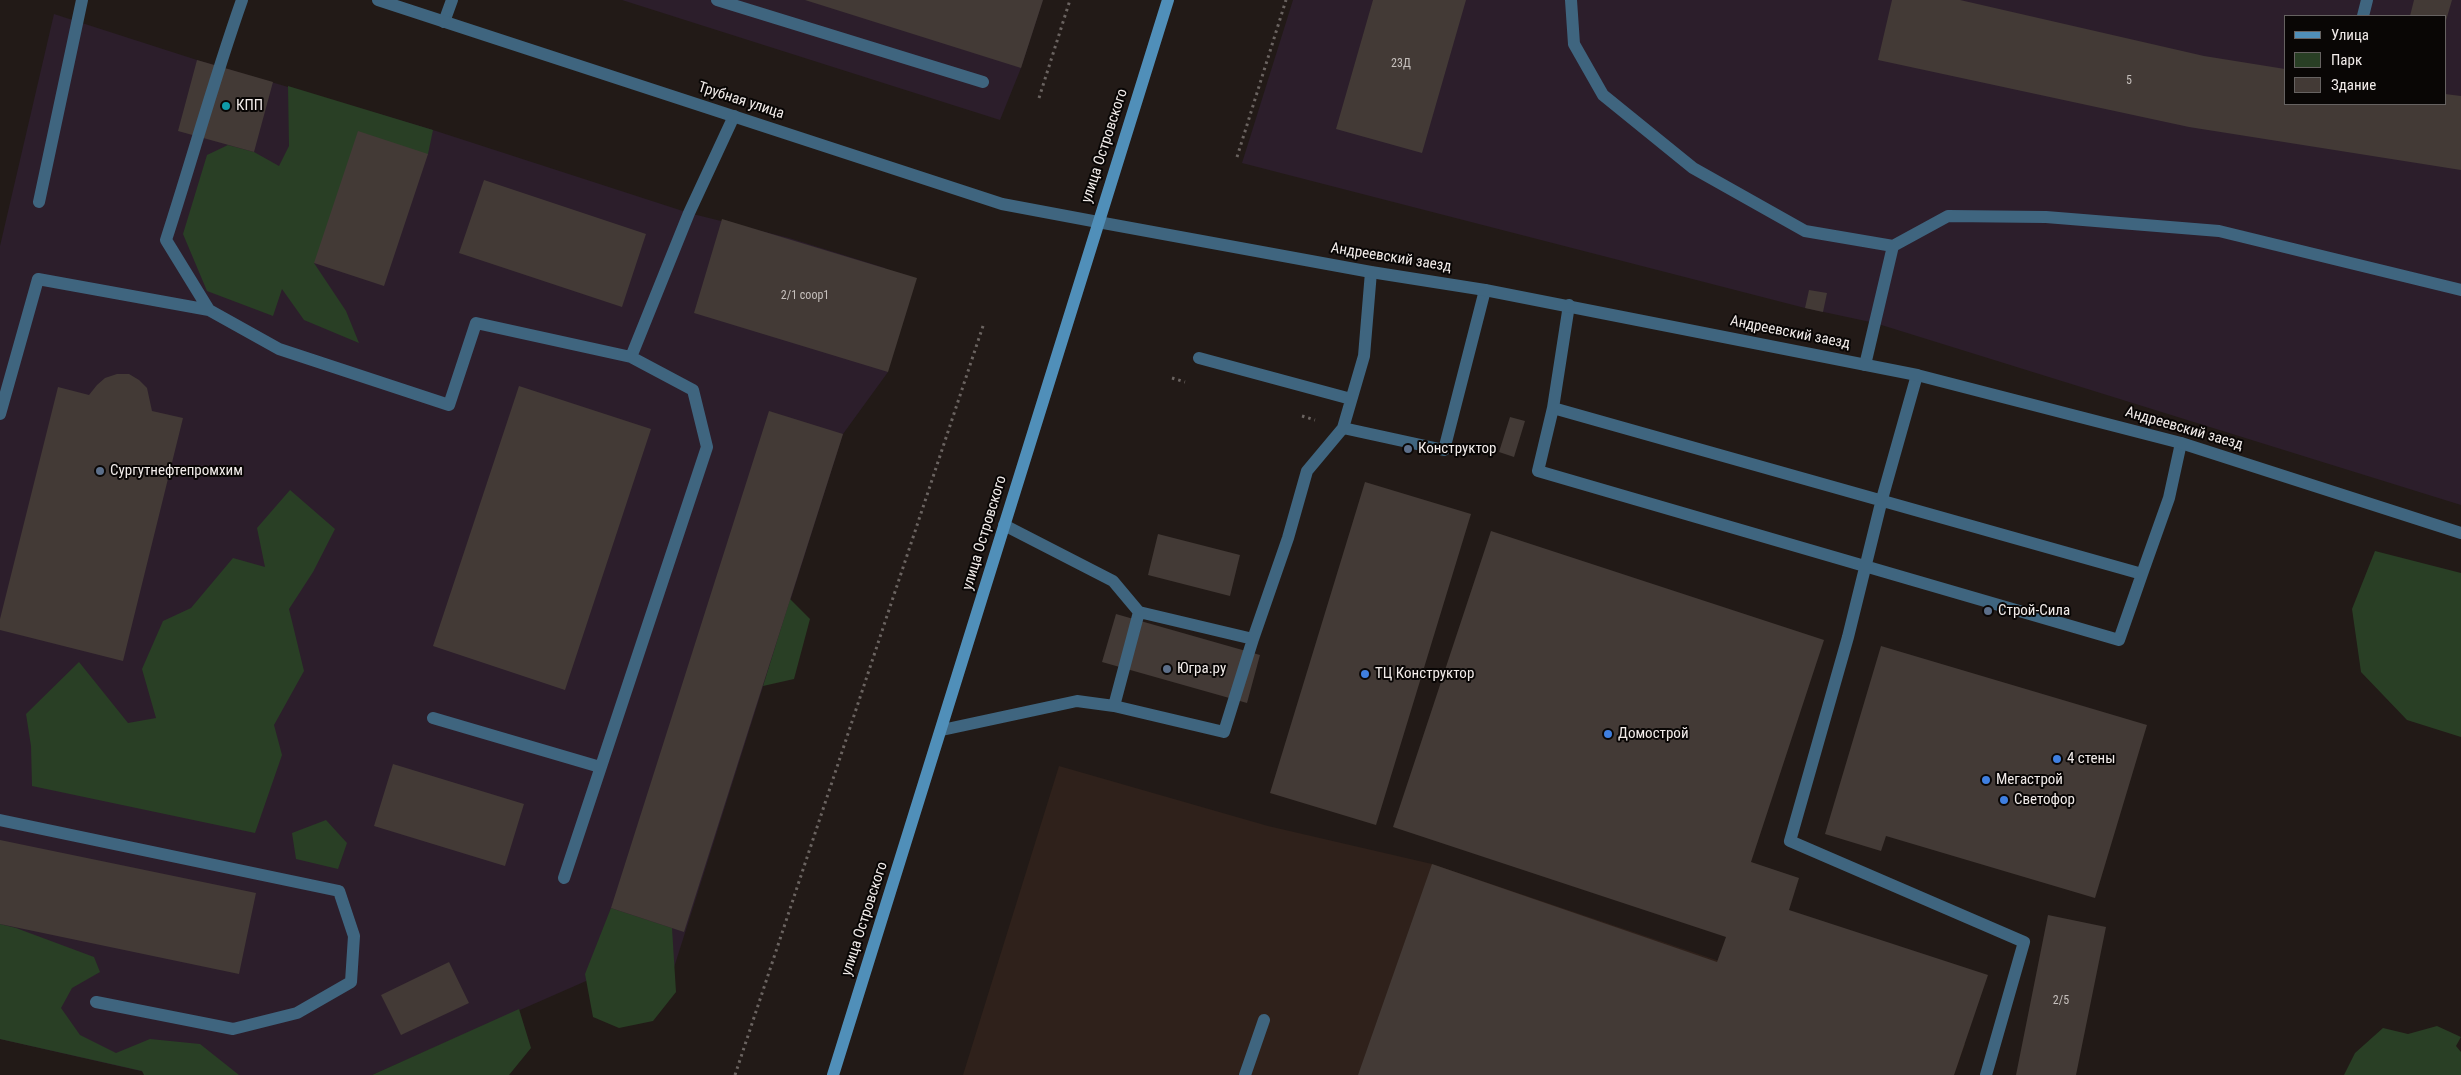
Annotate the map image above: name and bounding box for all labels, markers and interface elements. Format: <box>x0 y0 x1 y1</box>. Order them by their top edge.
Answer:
legend <box>2284 15 2446 105</box>
text: Улица <box>2331 26 2369 44</box>
text: Парк <box>2331 51 2362 69</box>
house number: 23Д <box>1391 57 1411 71</box>
house number: 5 <box>2126 74 2132 88</box>
text: Здание <box>2331 76 2376 94</box>
street label: Трубная улица <box>696 79 786 123</box>
street label: улица Островского <box>1078 87 1132 205</box>
place label: КПП <box>236 97 263 115</box>
marker: КПП <box>220 100 232 112</box>
street label: Андреевский заезд <box>1329 240 1453 276</box>
house number: 2/1 соор1 <box>781 289 829 303</box>
street label: Андреевский заезд <box>1728 313 1852 353</box>
street label: Андреевский заезд <box>2123 404 2245 454</box>
place label: Конструктор <box>1418 440 1496 458</box>
marker: Конструктор <box>1402 443 1414 455</box>
place label: Сургутнефтепромхим <box>110 462 243 480</box>
marker: Сургутнефтепромхим <box>94 465 106 477</box>
street label: улица Островского <box>959 473 1011 593</box>
place label: Строй-Сила <box>1998 602 2070 620</box>
marker: Строй-Сила <box>1982 605 1994 617</box>
place label: Югра.ру <box>1177 660 1226 678</box>
marker: Югра.ру <box>1161 663 1173 675</box>
place label: ТЦ Конструктор <box>1375 665 1474 683</box>
marker: ТЦ Конструктор <box>1359 668 1371 680</box>
place label: Домострой <box>1618 725 1689 743</box>
marker: Домострой <box>1602 728 1614 740</box>
place label: 4 стены <box>2067 750 2115 768</box>
marker: 4 стены <box>2051 753 2063 765</box>
place label: Мегастрой <box>1996 771 2063 789</box>
marker: Мегастрой <box>1980 774 1992 786</box>
place label: Светофор <box>2014 791 2075 809</box>
marker: Светофор <box>1998 794 2010 806</box>
street label: улица Островского <box>838 860 892 978</box>
house number: 2/5 <box>2053 994 2069 1008</box>

